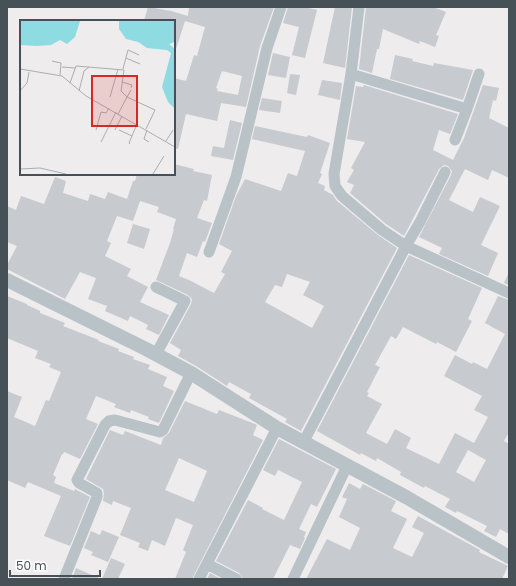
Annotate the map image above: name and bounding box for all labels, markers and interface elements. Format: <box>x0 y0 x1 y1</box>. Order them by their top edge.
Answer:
inset map <box>20 20 175 175</box>
scale bar <box>10 552 100 578</box>
text: 50 m <box>16 557 47 574</box>

